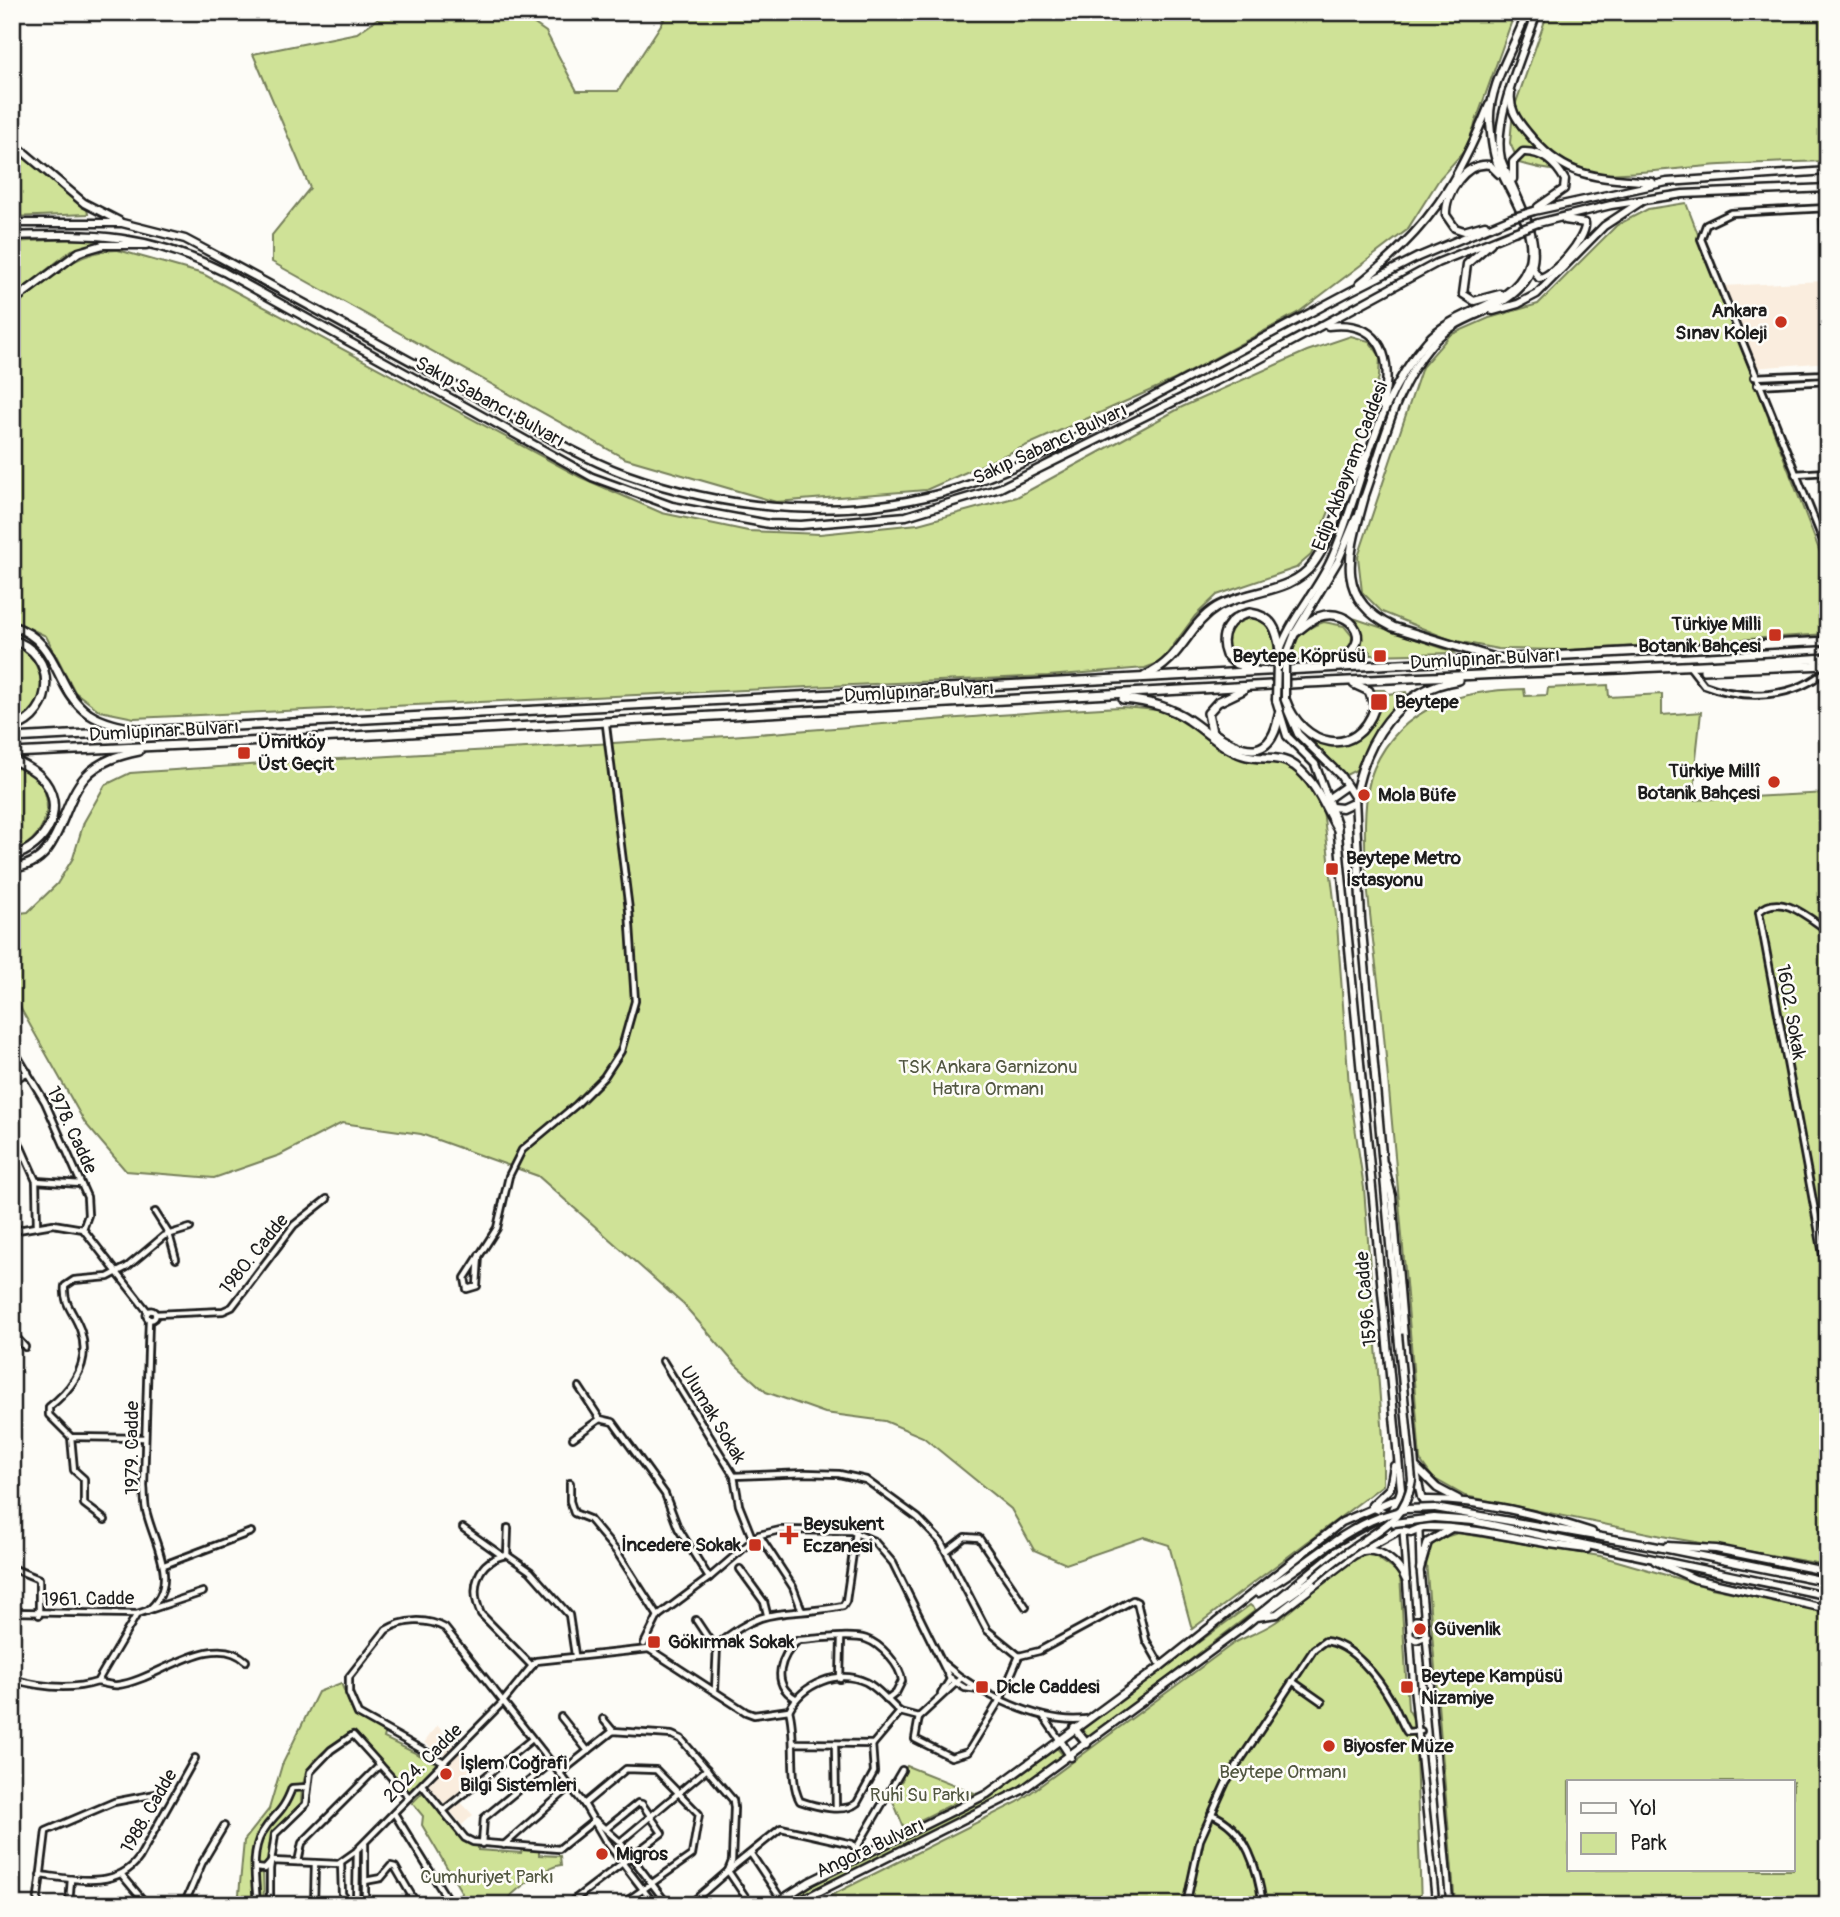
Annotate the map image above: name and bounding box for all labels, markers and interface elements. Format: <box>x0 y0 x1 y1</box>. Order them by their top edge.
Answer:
place label: Ankara Sınav Koleji <box>1675 299 1768 345</box>
marker: Ankara Sınav Koleji <box>1773 314 1789 330</box>
street label: Sakıp Sabancı Bulvarı <box>411 351 569 453</box>
street label: Edip Akbayram Caddesi <box>1307 378 1393 554</box>
street label: Sakıp Sabancı Bulvarı <box>969 398 1131 490</box>
place label: Türkiye Milli Botanik Bahçesi <box>1638 612 1762 658</box>
marker: Türkiye Milli Botanik Bahçesi <box>1767 627 1783 643</box>
street label: Dumlupınar Bulvarı <box>1409 643 1561 675</box>
place label: Beytepe Köprüsü <box>1233 644 1366 668</box>
marker: Beytepe Köprüsü <box>1372 648 1388 664</box>
street label: Dumlupınar Bulvarı <box>843 676 995 708</box>
place label: Beytepe <box>1395 690 1459 714</box>
marker: Beytepe <box>1369 692 1389 712</box>
street label: Dumlupınar Bulvarı <box>88 715 240 747</box>
place label: Ümitköy Üst Geçit <box>258 730 335 776</box>
marker: Ümitköy Üst Geçit <box>236 745 252 761</box>
place label: Türkiye Millî Botanik Bahçesi <box>1637 759 1761 805</box>
marker: Türkiye Millî Botanik Bahçesi <box>1766 774 1782 790</box>
place label: Mola Büfe <box>1378 783 1457 807</box>
marker: Mola Büfe <box>1356 787 1372 803</box>
place label: Beytepe Metro İstasyonu <box>1346 846 1462 892</box>
marker: Beytepe Metro İstasyonu <box>1324 861 1340 877</box>
street label: 1602. Sokak <box>1771 962 1811 1062</box>
park label: TSK Ankara Garnizonu Hatıra Ormanı <box>898 1055 1078 1101</box>
street label: 1978. Cadde <box>41 1082 103 1178</box>
street label: 1980. Cadde <box>214 1208 294 1299</box>
street label: 1596. Cadde <box>1350 1250 1382 1348</box>
street label: Ulumak Sokak <box>674 1362 752 1468</box>
street label: 1979. Cadde <box>120 1400 144 1495</box>
place label: Beysukent Eczanesi <box>803 1512 885 1558</box>
marker: Beysukent Eczanesi <box>781 1527 797 1543</box>
place label: İncedere Sokak <box>621 1533 742 1557</box>
marker: İncedere Sokak <box>747 1537 763 1553</box>
street label: 1961. Cadde <box>41 1586 135 1612</box>
place label: Güvenlik <box>1434 1617 1502 1641</box>
marker: Güvenlik <box>1412 1621 1428 1637</box>
place label: Gökırmak Sokak <box>668 1630 796 1654</box>
marker: Gökırmak Sokak <box>646 1634 662 1650</box>
place label: Beytepe Kampüsü Nizamiye <box>1421 1664 1563 1710</box>
place label: Dicle Caddesi <box>996 1675 1100 1699</box>
marker: Dicle Caddesi <box>974 1679 990 1695</box>
marker: Beytepe Kampüsü Nizamiye <box>1399 1679 1415 1695</box>
street label: 2024. Cadde <box>378 1718 468 1808</box>
place label: Biyosfer Müze <box>1343 1734 1454 1758</box>
marker: Biyosfer Müze <box>1321 1738 1337 1754</box>
place label: İşlem Coğrafi Bilgi Sistemleri <box>460 1751 577 1797</box>
park label: Beytepe Ormanı <box>1219 1760 1347 1784</box>
street label: 1988. Cadde <box>115 1764 183 1857</box>
marker: İşlem Coğrafi Bilgi Sistemleri <box>438 1766 454 1782</box>
legend <box>1567 1780 1794 1871</box>
park label: Ruhi Su Parkı <box>870 1783 970 1807</box>
text: Yol <box>1629 1795 1657 1822</box>
street label: Angora Bulvarı <box>812 1812 928 1884</box>
text: Park <box>1630 1830 1667 1857</box>
place label: Migros <box>616 1842 668 1866</box>
marker: Migros <box>594 1846 610 1862</box>
park label: Cumhuriyet Parkı <box>420 1865 554 1889</box>

